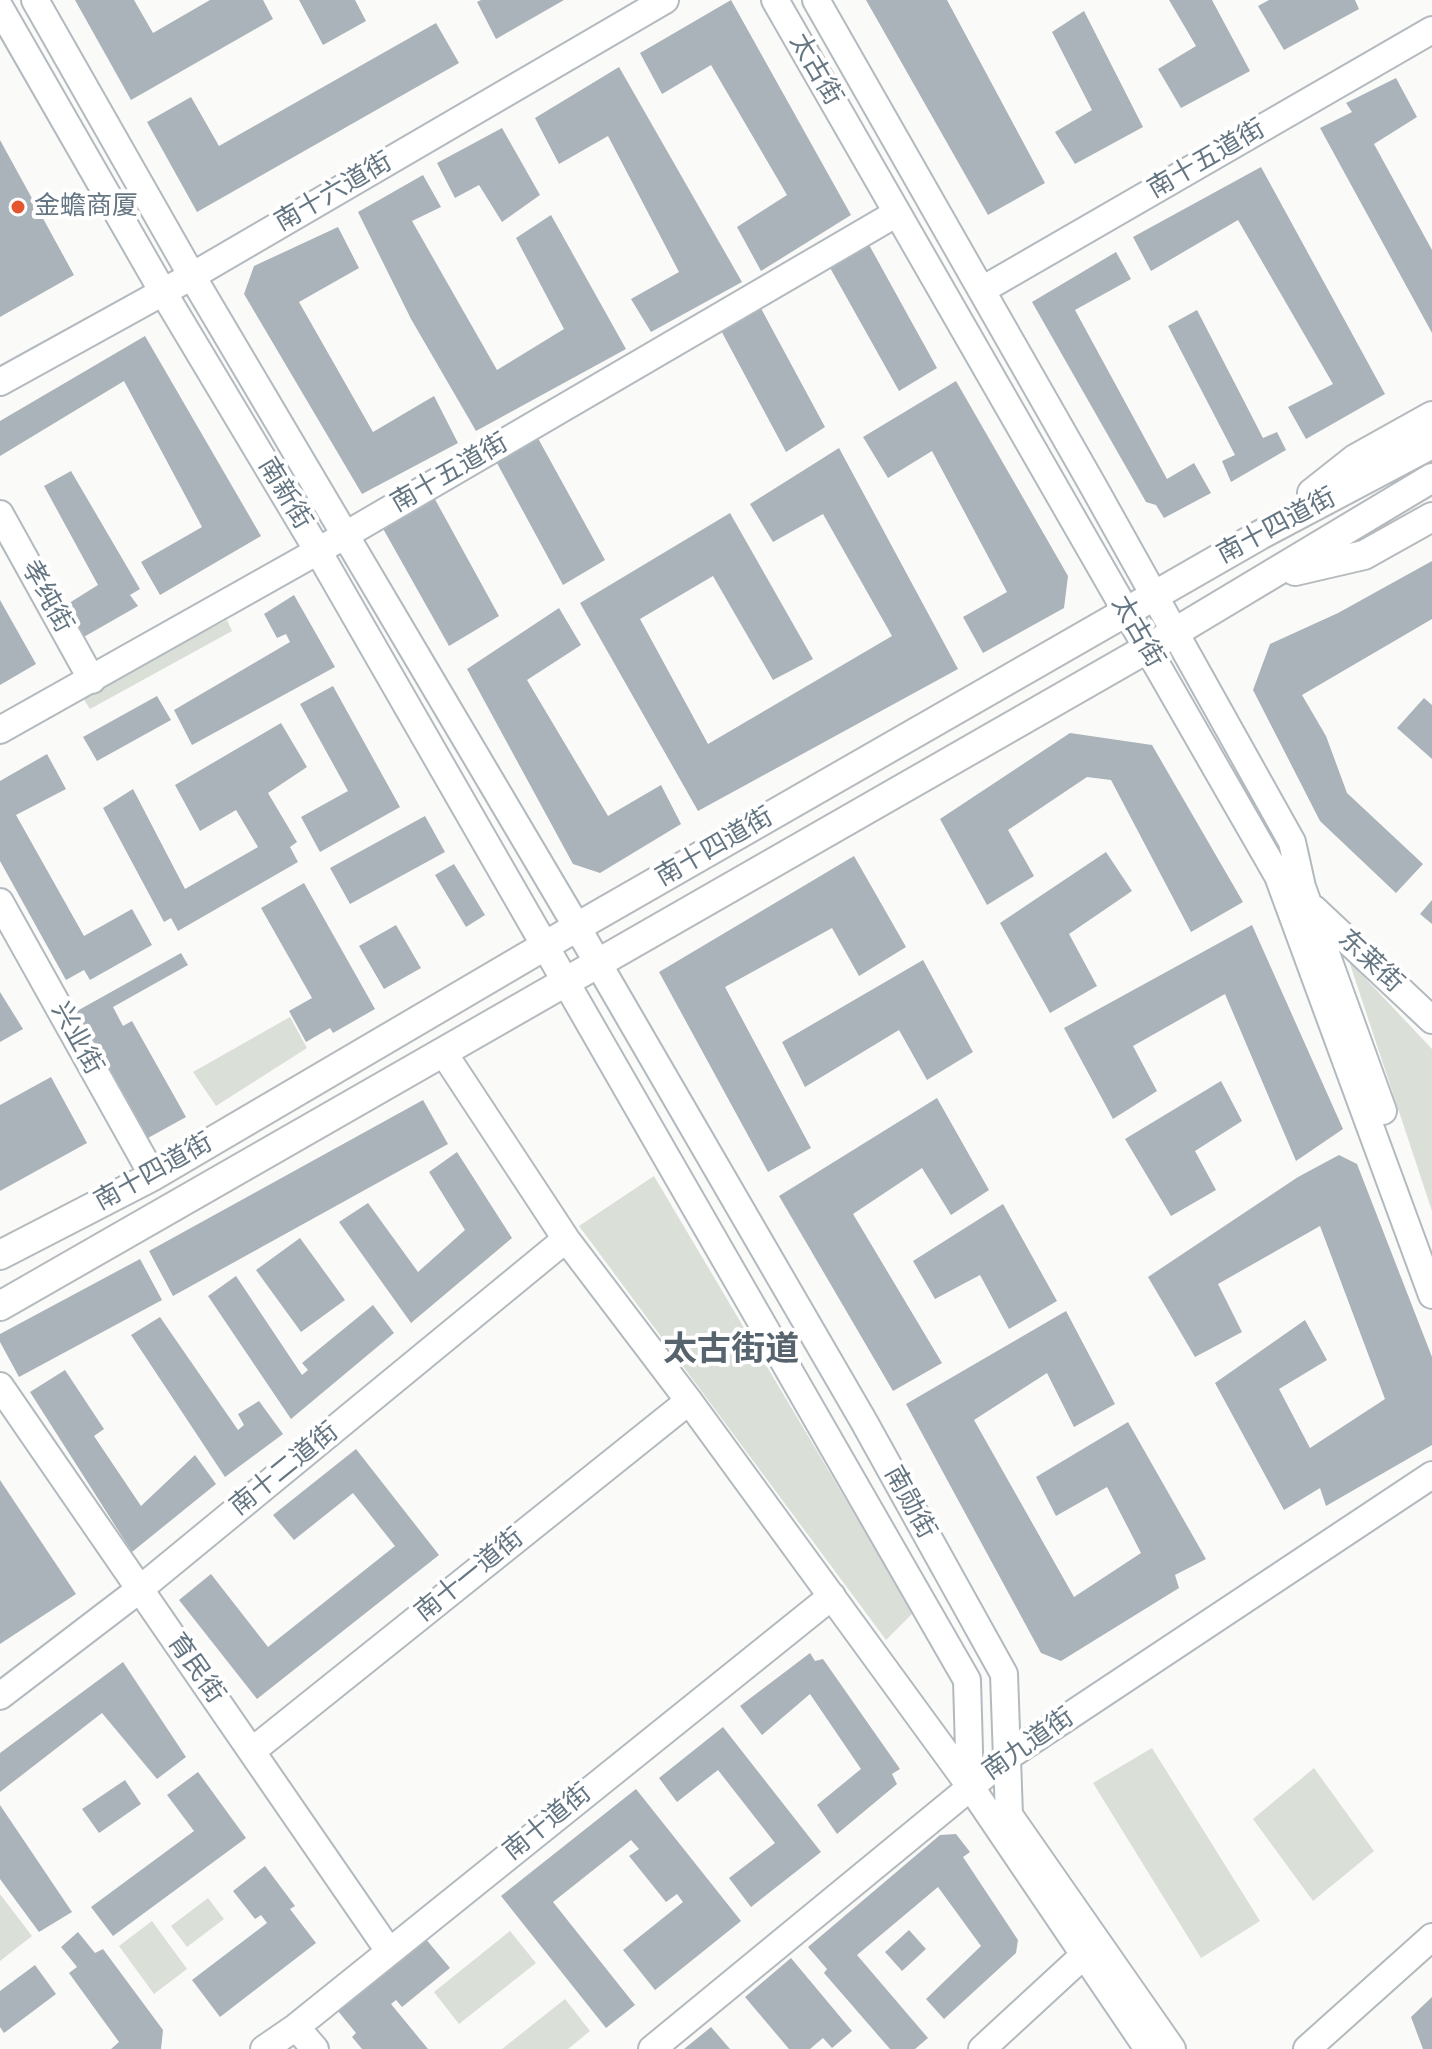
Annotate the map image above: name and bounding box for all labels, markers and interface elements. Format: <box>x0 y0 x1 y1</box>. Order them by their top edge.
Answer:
street label: 太古街 <box>782 28 848 112</box>
street label: 南十五道街 <box>1143 114 1271 206</box>
street label: 南十六道街 <box>270 147 398 239</box>
place label: 金蟾商厦 <box>34 191 138 223</box>
marker: 金蟾商厦 <box>9 198 27 216</box>
street label: 南十五道街 <box>386 428 514 520</box>
street label: 南新街 <box>251 453 317 535</box>
street label: 南十四道街 <box>1212 483 1342 571</box>
street label: 孝纯街 <box>13 555 79 639</box>
street label: 太古街 <box>1104 590 1170 674</box>
street label: 南十四道街 <box>651 802 779 894</box>
street label: 东莱街 <box>1331 924 1409 1000</box>
street label: 兴业街 <box>43 997 109 1081</box>
street label: 南十四道街 <box>90 1128 218 1218</box>
district label: 太古街道 <box>663 1331 799 1371</box>
street label: 南十二道街 <box>225 1417 345 1523</box>
street label: 南勋街 <box>876 1461 942 1545</box>
street label: 南十一道街 <box>410 1523 530 1629</box>
street label: 育民街 <box>160 1628 230 1710</box>
street label: 南九道街 <box>977 1702 1081 1788</box>
street label: 南十道街 <box>498 1778 598 1868</box>

